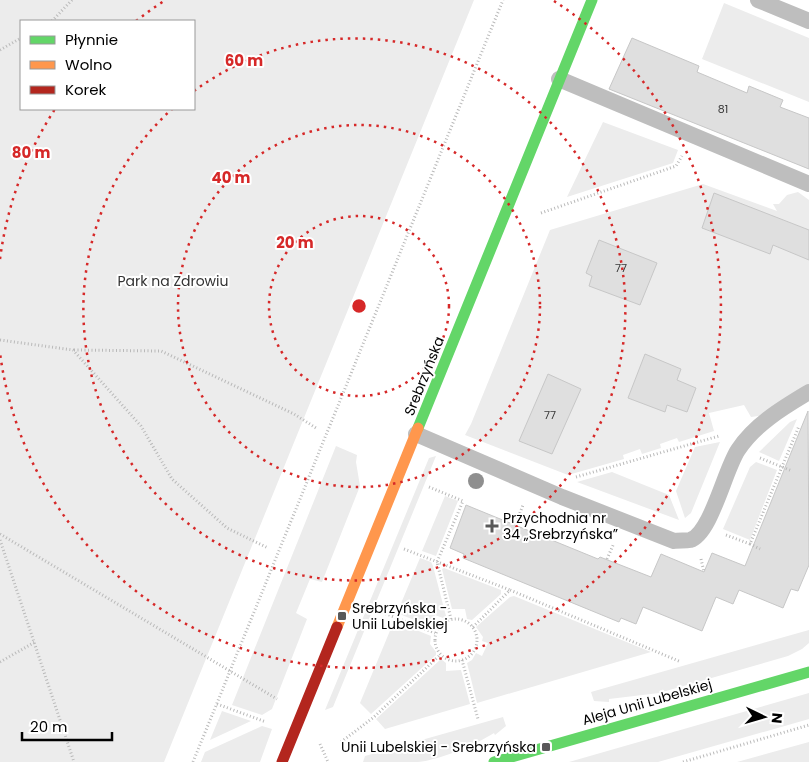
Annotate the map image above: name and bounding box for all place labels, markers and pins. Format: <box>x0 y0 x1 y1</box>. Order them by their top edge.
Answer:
centre of rings <box>350 297 368 315</box>
place label: Przychodnia nr 34 „Srebrzyńska” <box>503 508 618 544</box>
marker: Przychodnia nr 34 „Srebrzyńska” <box>485 519 499 533</box>
place label: Srebrzyńska - Unii Lubelskiej <box>352 598 448 634</box>
marker: Srebrzyńska - Unii Lubelskiej <box>336 610 348 622</box>
place label: Unii Lubelskiej - Srebrzyńska <box>341 737 536 757</box>
marker: Unii Lubelskiej - Srebrzyńska <box>540 741 552 753</box>

